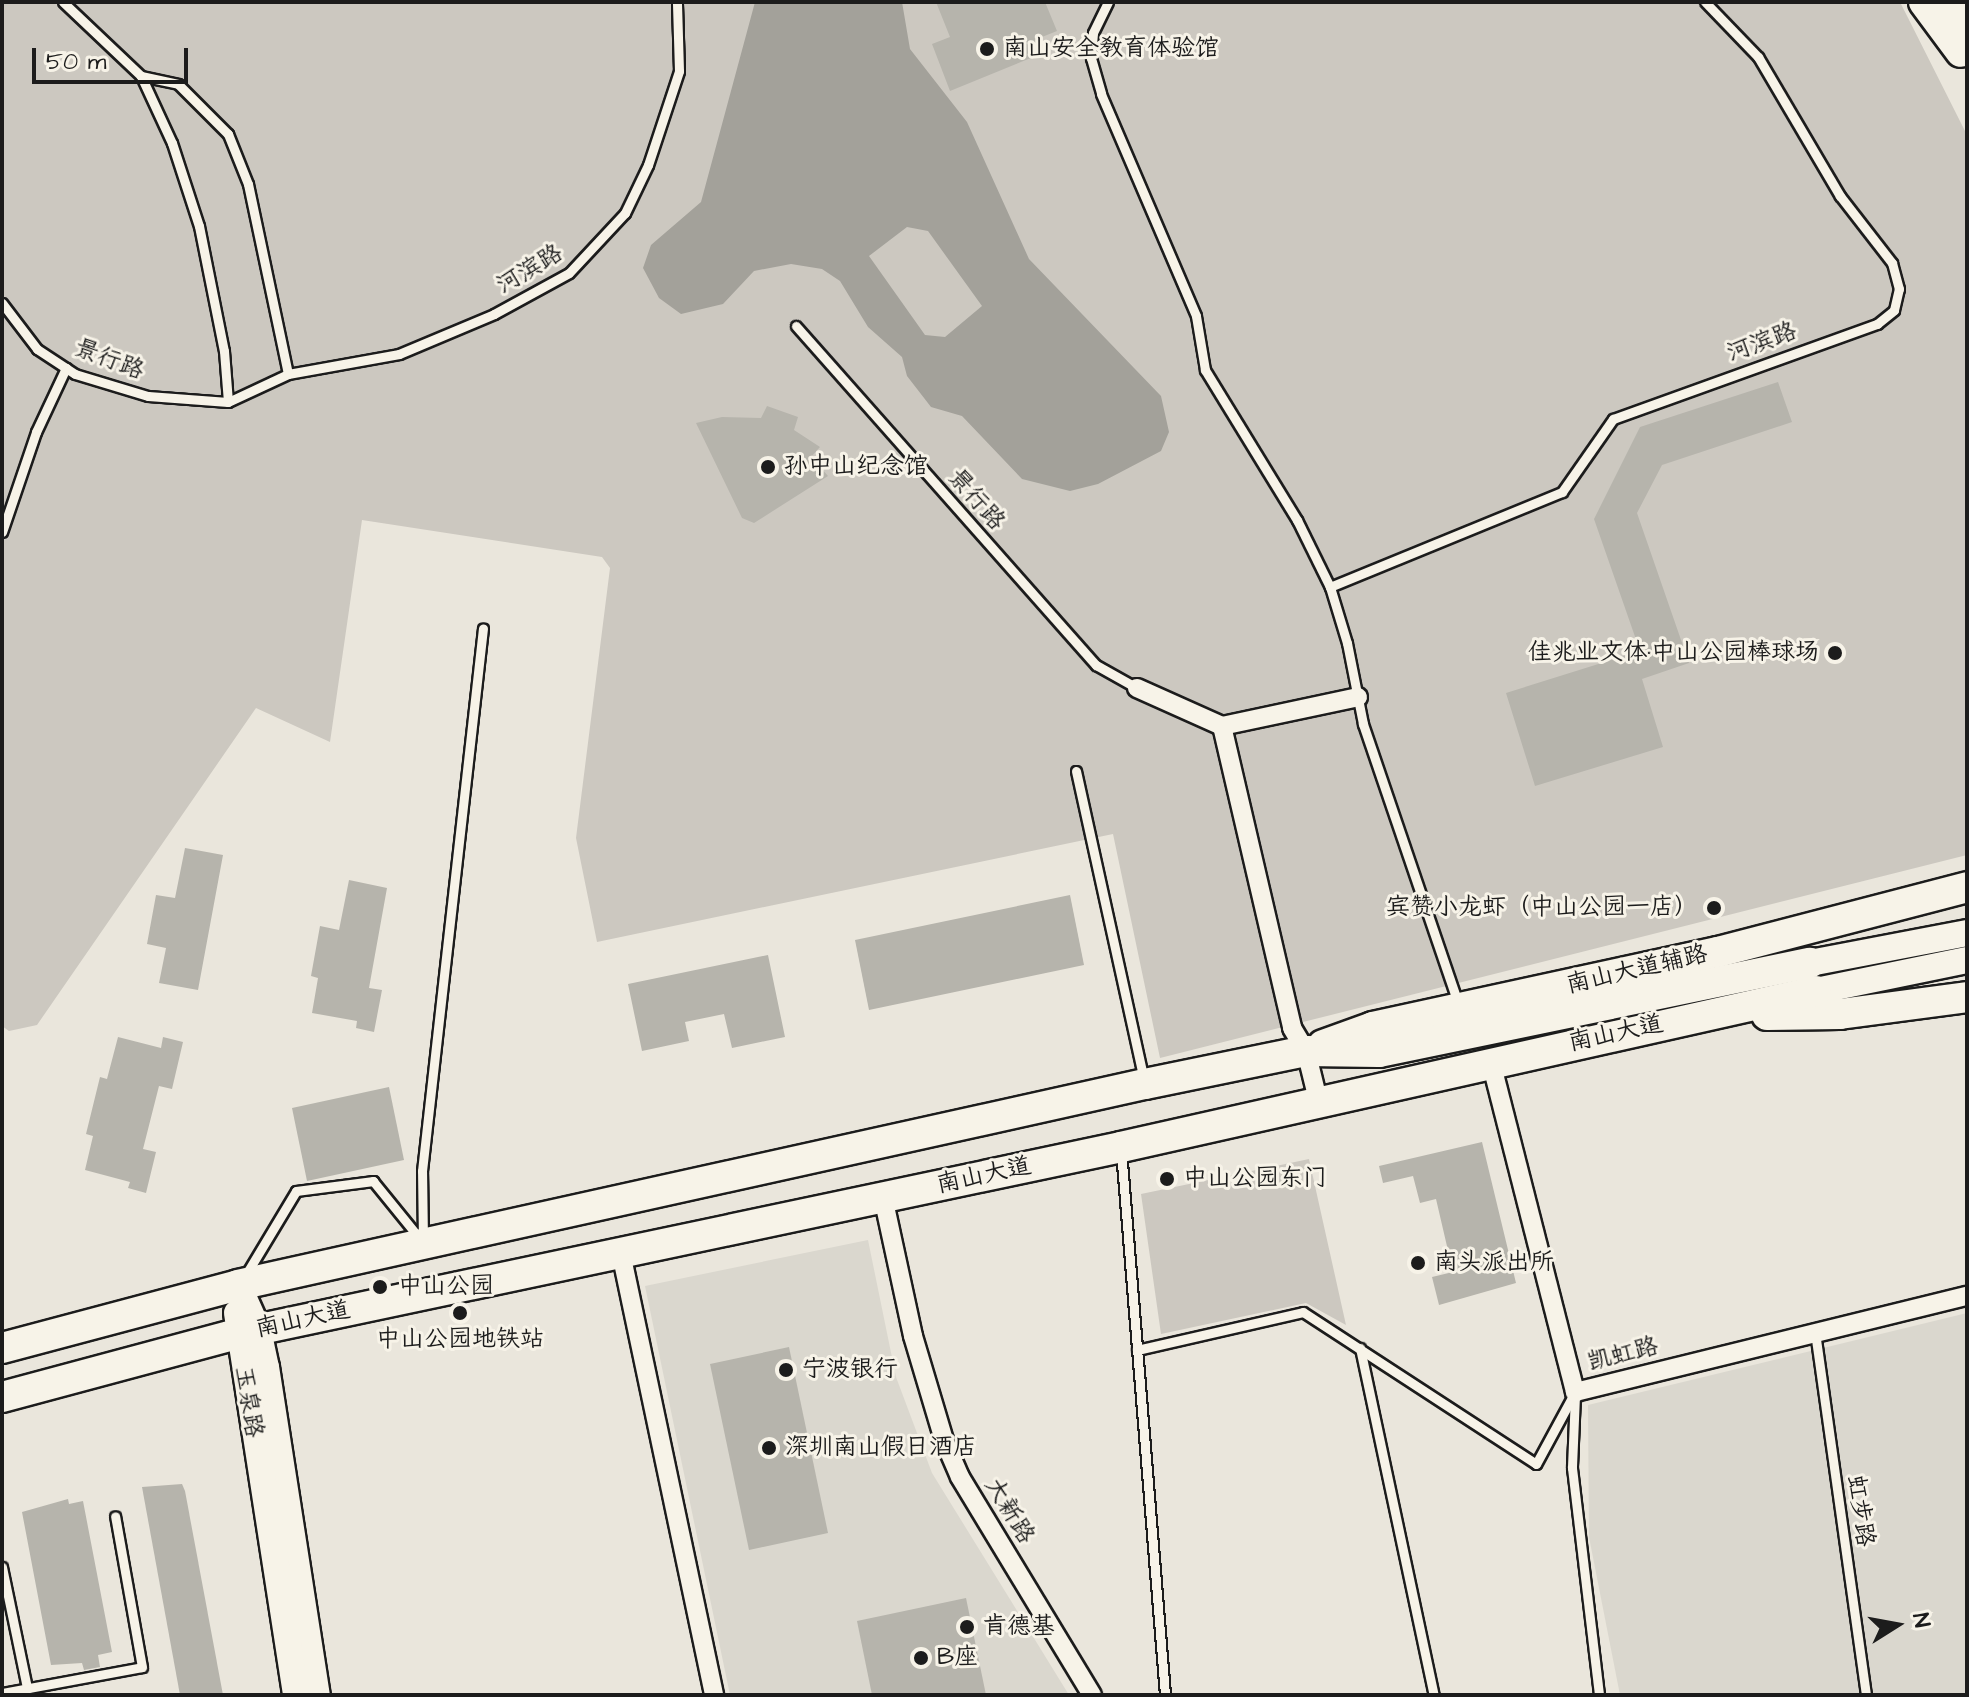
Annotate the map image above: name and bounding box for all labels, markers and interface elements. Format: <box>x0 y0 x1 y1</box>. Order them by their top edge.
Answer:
scale bar <box>36 32 192 82</box>
place label: 南山安全教育体验馆 <box>1003 35 1219 63</box>
marker: 南山安全教育体验馆 <box>978 40 996 58</box>
text: 50 m <box>46 45 106 79</box>
street label: 河滨路 <box>492 239 568 301</box>
street label: 河滨路 <box>1723 317 1801 369</box>
street label: 景行路 <box>70 334 148 386</box>
place label: 孙中山纪念馆 <box>784 453 928 481</box>
marker: 孙中山纪念馆 <box>759 458 777 476</box>
street label: 景行路 <box>942 463 1010 537</box>
place label: 佳兆业文体·中山公园棒球场 <box>1528 639 1819 667</box>
marker: 佳兆业文体·中山公园棒球场 <box>1826 644 1844 662</box>
place label: 宾赞小龙虾（中山公园一店） <box>1386 894 1698 922</box>
marker: 宾赞小龙虾（中山公园一店） <box>1705 899 1723 917</box>
street label: 南山大道辅路 <box>1564 940 1710 1000</box>
street label: 南山大道 <box>1566 1010 1666 1058</box>
street label: 南山大道 <box>934 1152 1034 1200</box>
place label: 中山公园东门 <box>1183 1165 1327 1193</box>
marker: 中山公园东门 <box>1158 1170 1176 1188</box>
place label: 南头派出所 <box>1434 1249 1554 1277</box>
marker: 南头派出所 <box>1409 1254 1427 1272</box>
place label: 中山公园 <box>398 1273 494 1301</box>
marker: 中山公园 <box>369 1276 391 1298</box>
street label: 南山大道 <box>253 1296 353 1344</box>
marker: 中山公园地铁站 <box>451 1304 469 1322</box>
place label: 中山公园地铁站 <box>376 1326 544 1354</box>
street label: 凯虹路 <box>1585 1332 1661 1378</box>
place label: 宁波银行 <box>802 1356 898 1384</box>
marker: 宁波银行 <box>777 1361 795 1379</box>
street label: 玉泉路 <box>228 1364 268 1440</box>
place label: 深圳南山假日酒店 <box>785 1434 977 1462</box>
marker: 深圳南山假日酒店 <box>760 1439 778 1457</box>
street label: 大新路 <box>978 1473 1040 1549</box>
street label: 虹步路 <box>1841 1473 1879 1549</box>
north arrow <box>1857 1585 1937 1665</box>
text: N <box>1905 1611 1938 1630</box>
place label: 肯德基 <box>983 1613 1055 1641</box>
marker: 肯德基 <box>958 1618 976 1636</box>
place label: B座 <box>937 1644 978 1672</box>
marker: B座 <box>912 1649 930 1667</box>

